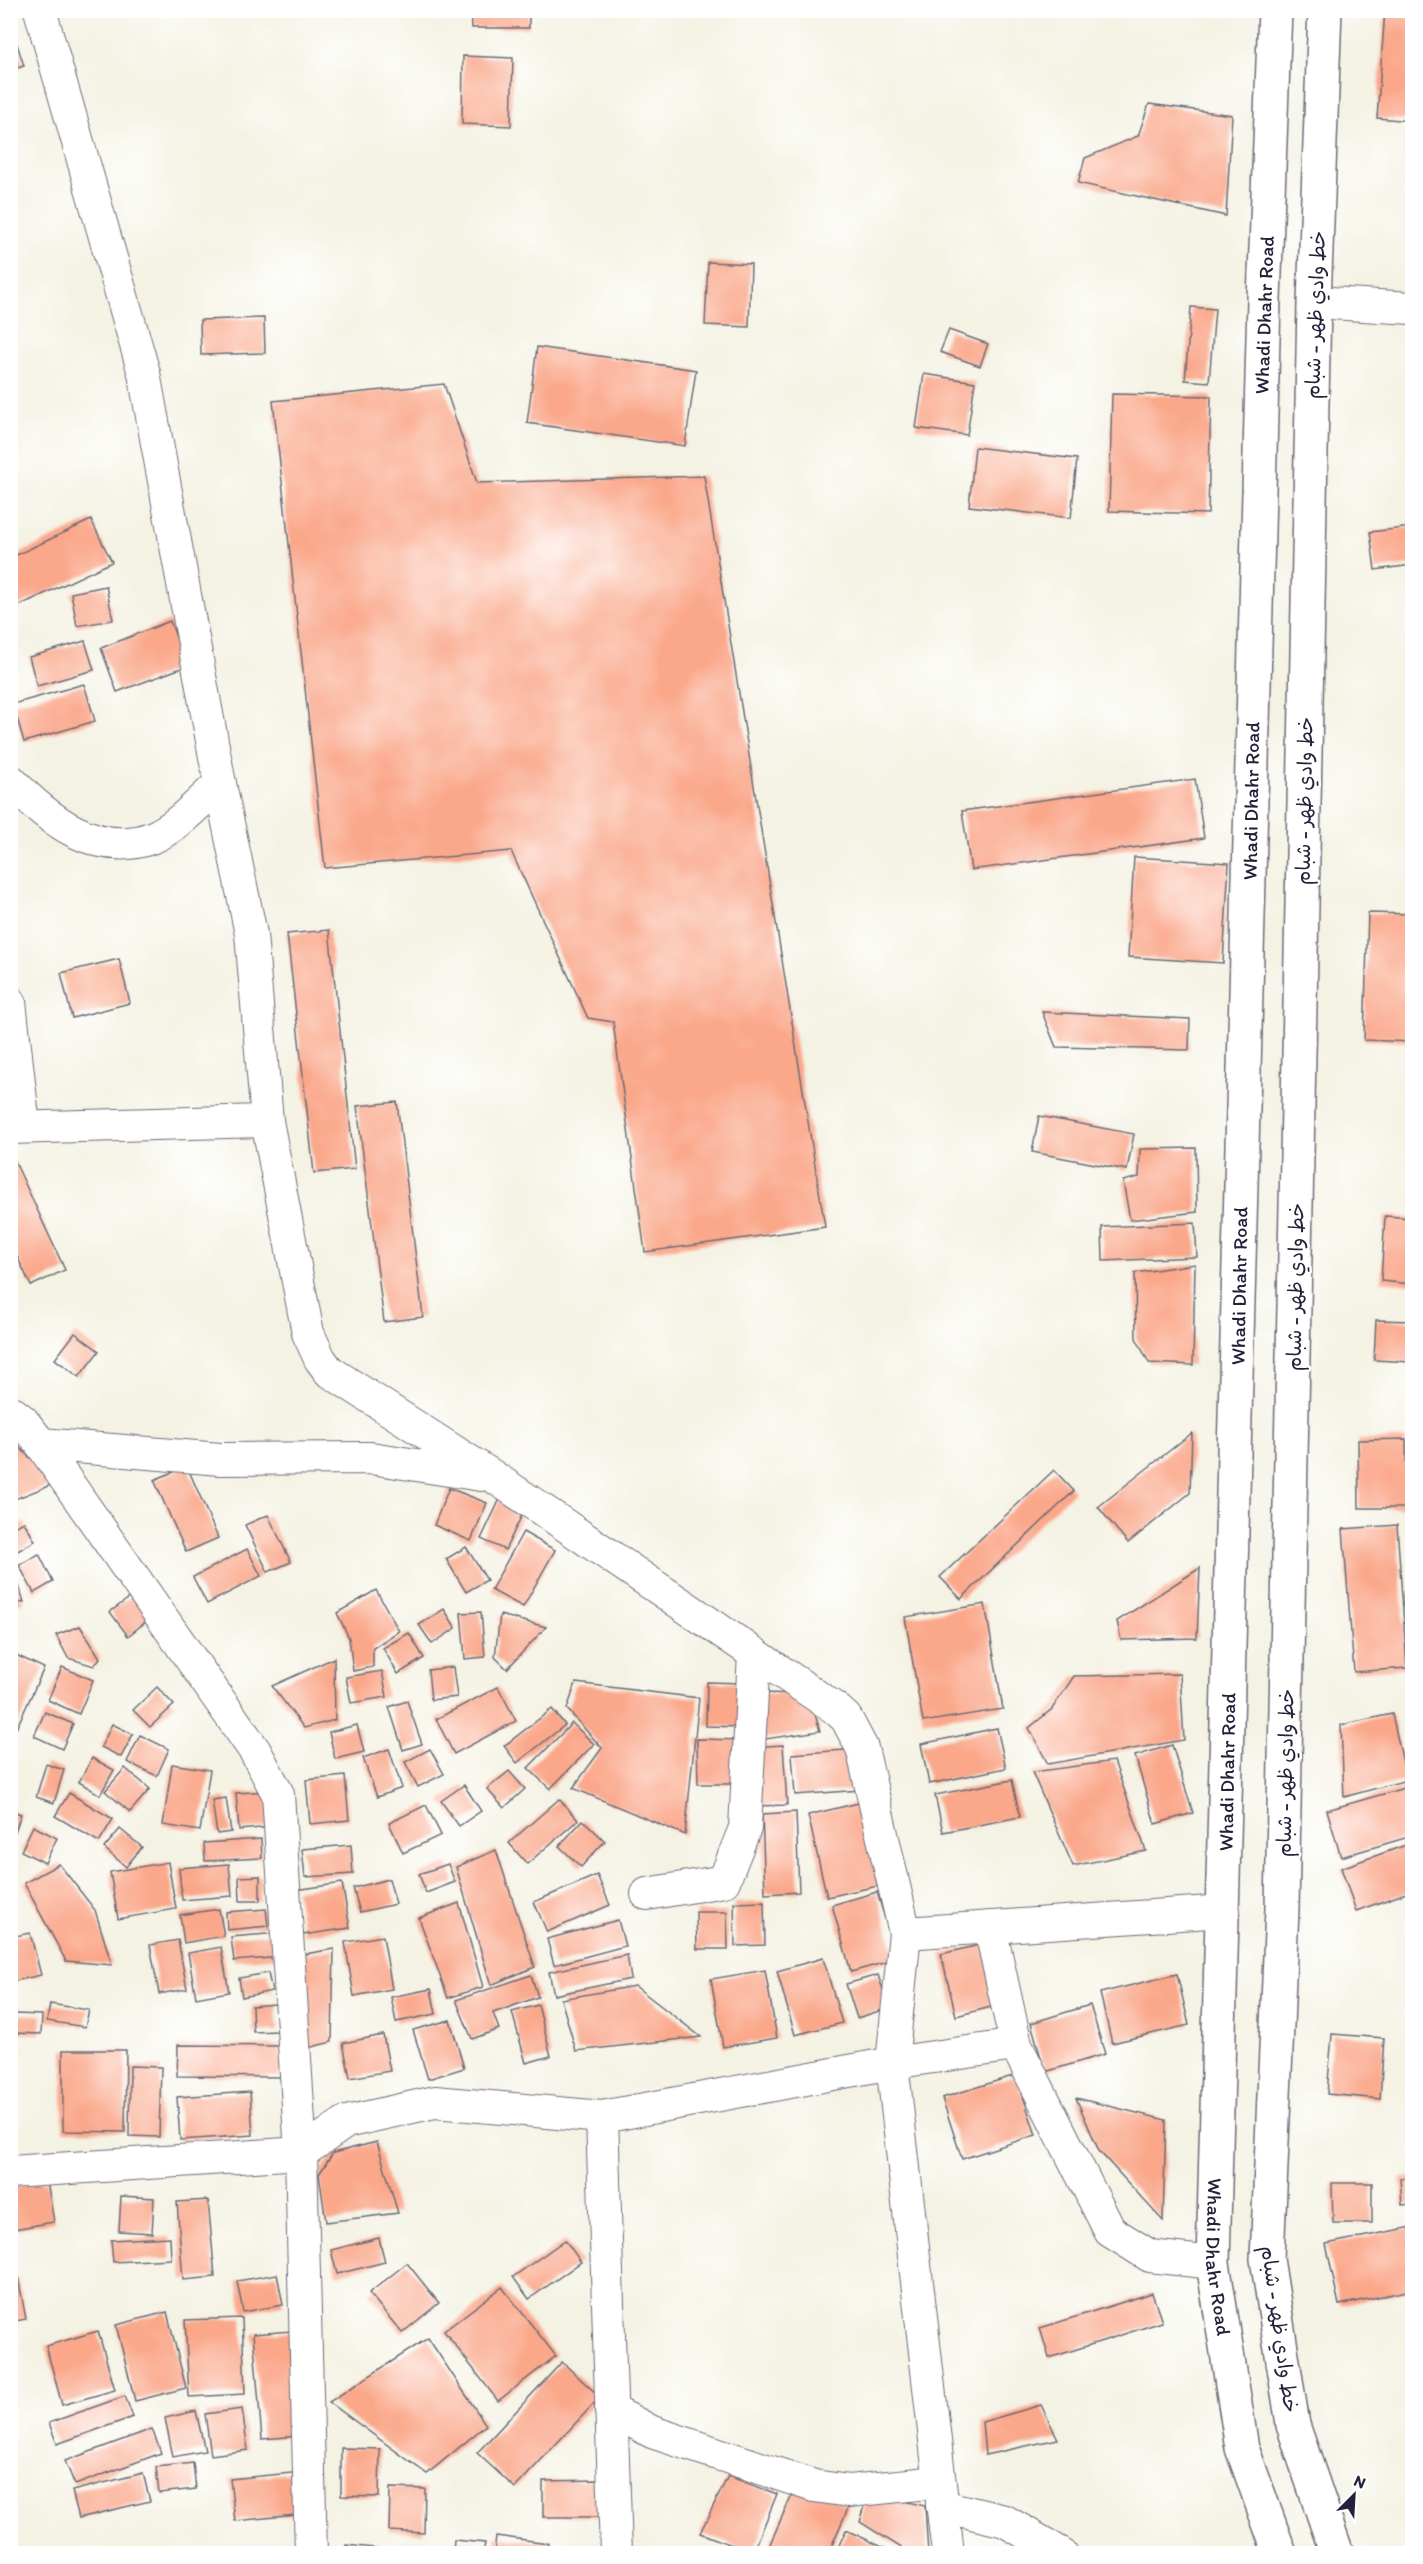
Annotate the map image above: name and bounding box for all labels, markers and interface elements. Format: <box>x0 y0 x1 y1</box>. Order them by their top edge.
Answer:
street label: خط وادي ظهر - شبام <box>1300 231 1333 400</box>
street label: Whadi Dhahr Road <box>1249 235 1279 395</box>
street label: خط وادي ظهر - شبام <box>1291 717 1320 885</box>
street label: Whadi Dhahr Road <box>1238 722 1264 880</box>
street label: خط وادي ظهر - شبام <box>1282 1203 1311 1371</box>
street label: Whadi Dhahr Road <box>1226 1207 1252 1365</box>
street label: خط وادي ظهر - شبام <box>1272 1689 1301 1857</box>
street label: Whadi Dhahr Road <box>1214 1693 1240 1851</box>
street label: Whadi Dhahr Road <box>1201 2178 1236 2337</box>
street label: خط وادي ظهر - شبام <box>1253 2244 1304 2414</box>
north arrow <box>1324 2465 1384 2525</box>
text: N <box>1351 2471 1369 2493</box>

